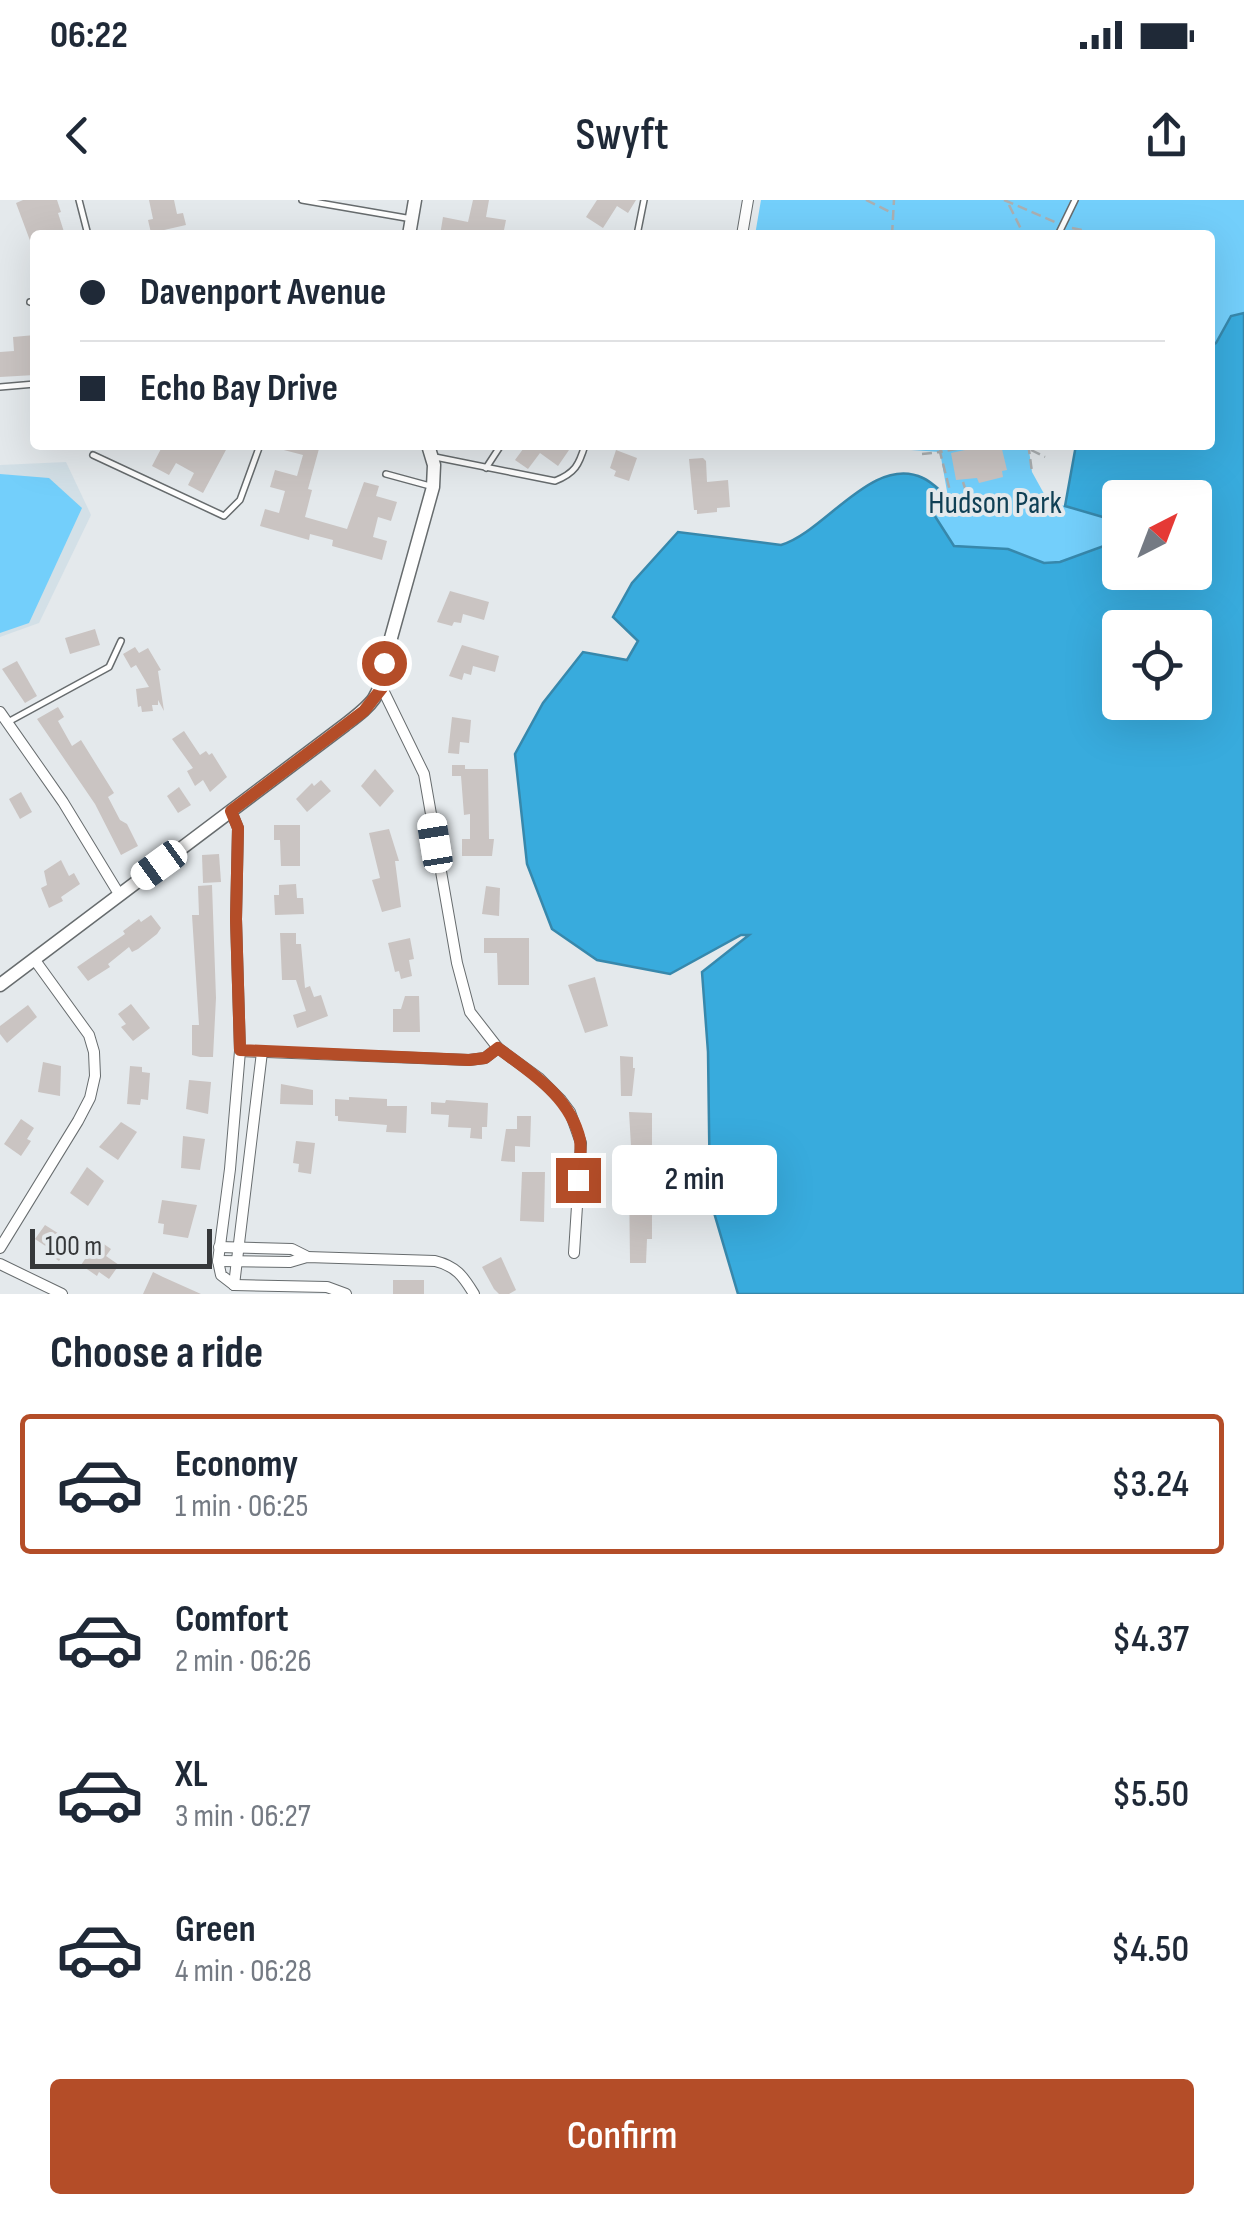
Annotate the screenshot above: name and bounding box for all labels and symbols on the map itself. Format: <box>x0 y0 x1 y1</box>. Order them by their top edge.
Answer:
north arrow <box>1102 480 1212 590</box>
park label: Hudson Park <box>928 484 1062 523</box>
route start <box>362 641 407 686</box>
car <box>415 811 455 875</box>
car <box>126 835 192 895</box>
callout: 2 min <box>613 1145 778 1215</box>
route end <box>556 1158 601 1203</box>
scale bar <box>30 1224 212 1268</box>

